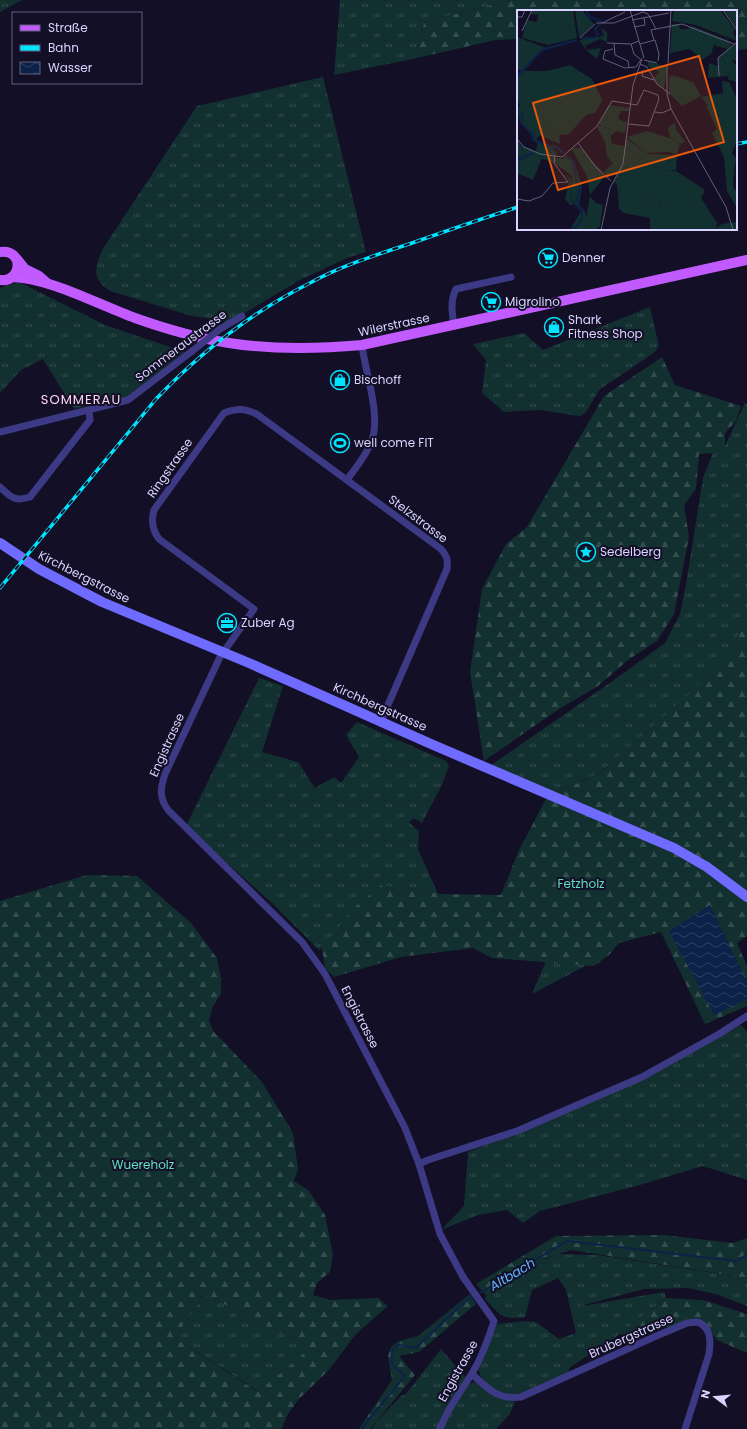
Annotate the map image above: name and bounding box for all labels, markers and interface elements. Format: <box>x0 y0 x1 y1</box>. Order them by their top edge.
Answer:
inset map <box>517 10 737 230</box>
legend <box>12 12 142 84</box>
text: Straße <box>48 19 88 36</box>
text: Bahn <box>48 39 79 56</box>
text: Wasser <box>48 59 93 76</box>
supermarket icon: Denner <box>537 247 559 269</box>
place label: Denner <box>562 249 606 266</box>
supermarket icon: Migrolino <box>480 291 502 313</box>
place label: Migrolino <box>505 293 560 310</box>
street label: Sommeraustrasse <box>132 306 230 386</box>
street label: Wilerstrasse <box>357 309 431 340</box>
place label: Shark Fitness Shop <box>568 311 643 342</box>
shop icon: Shark Fitness Shop <box>543 316 565 338</box>
shop icon: Bischoff <box>329 369 351 391</box>
place label: Bischoff <box>354 371 401 388</box>
district label: SOMMERAU <box>41 390 121 409</box>
sports icon: well come FIT <box>329 432 351 454</box>
street label: Ringstrasse <box>143 434 196 501</box>
place label: well come FIT <box>354 434 434 451</box>
street label: Stelzstrasse <box>385 491 452 547</box>
place icon: Sedelberg <box>575 541 597 563</box>
place label: Sedelberg <box>600 543 661 560</box>
street label: Kirchbergstrasse <box>35 546 133 607</box>
office icon: Zuber Ag <box>216 612 238 634</box>
place label: Zuber Ag <box>241 614 295 631</box>
street label: Kirchbergstrasse <box>331 678 430 735</box>
street label: Engistrasse <box>145 710 188 779</box>
park label: Fetzholz <box>557 875 605 892</box>
street label: Engistrasse <box>337 983 383 1051</box>
park label: Wuereholz <box>112 1156 174 1173</box>
water label: Altbach <box>485 1253 539 1296</box>
street label: Brubergstrasse <box>586 1309 676 1362</box>
street label: Engistrasse <box>434 1337 482 1405</box>
north arrow <box>695 1377 735 1417</box>
text: N <box>697 1388 714 1400</box>

